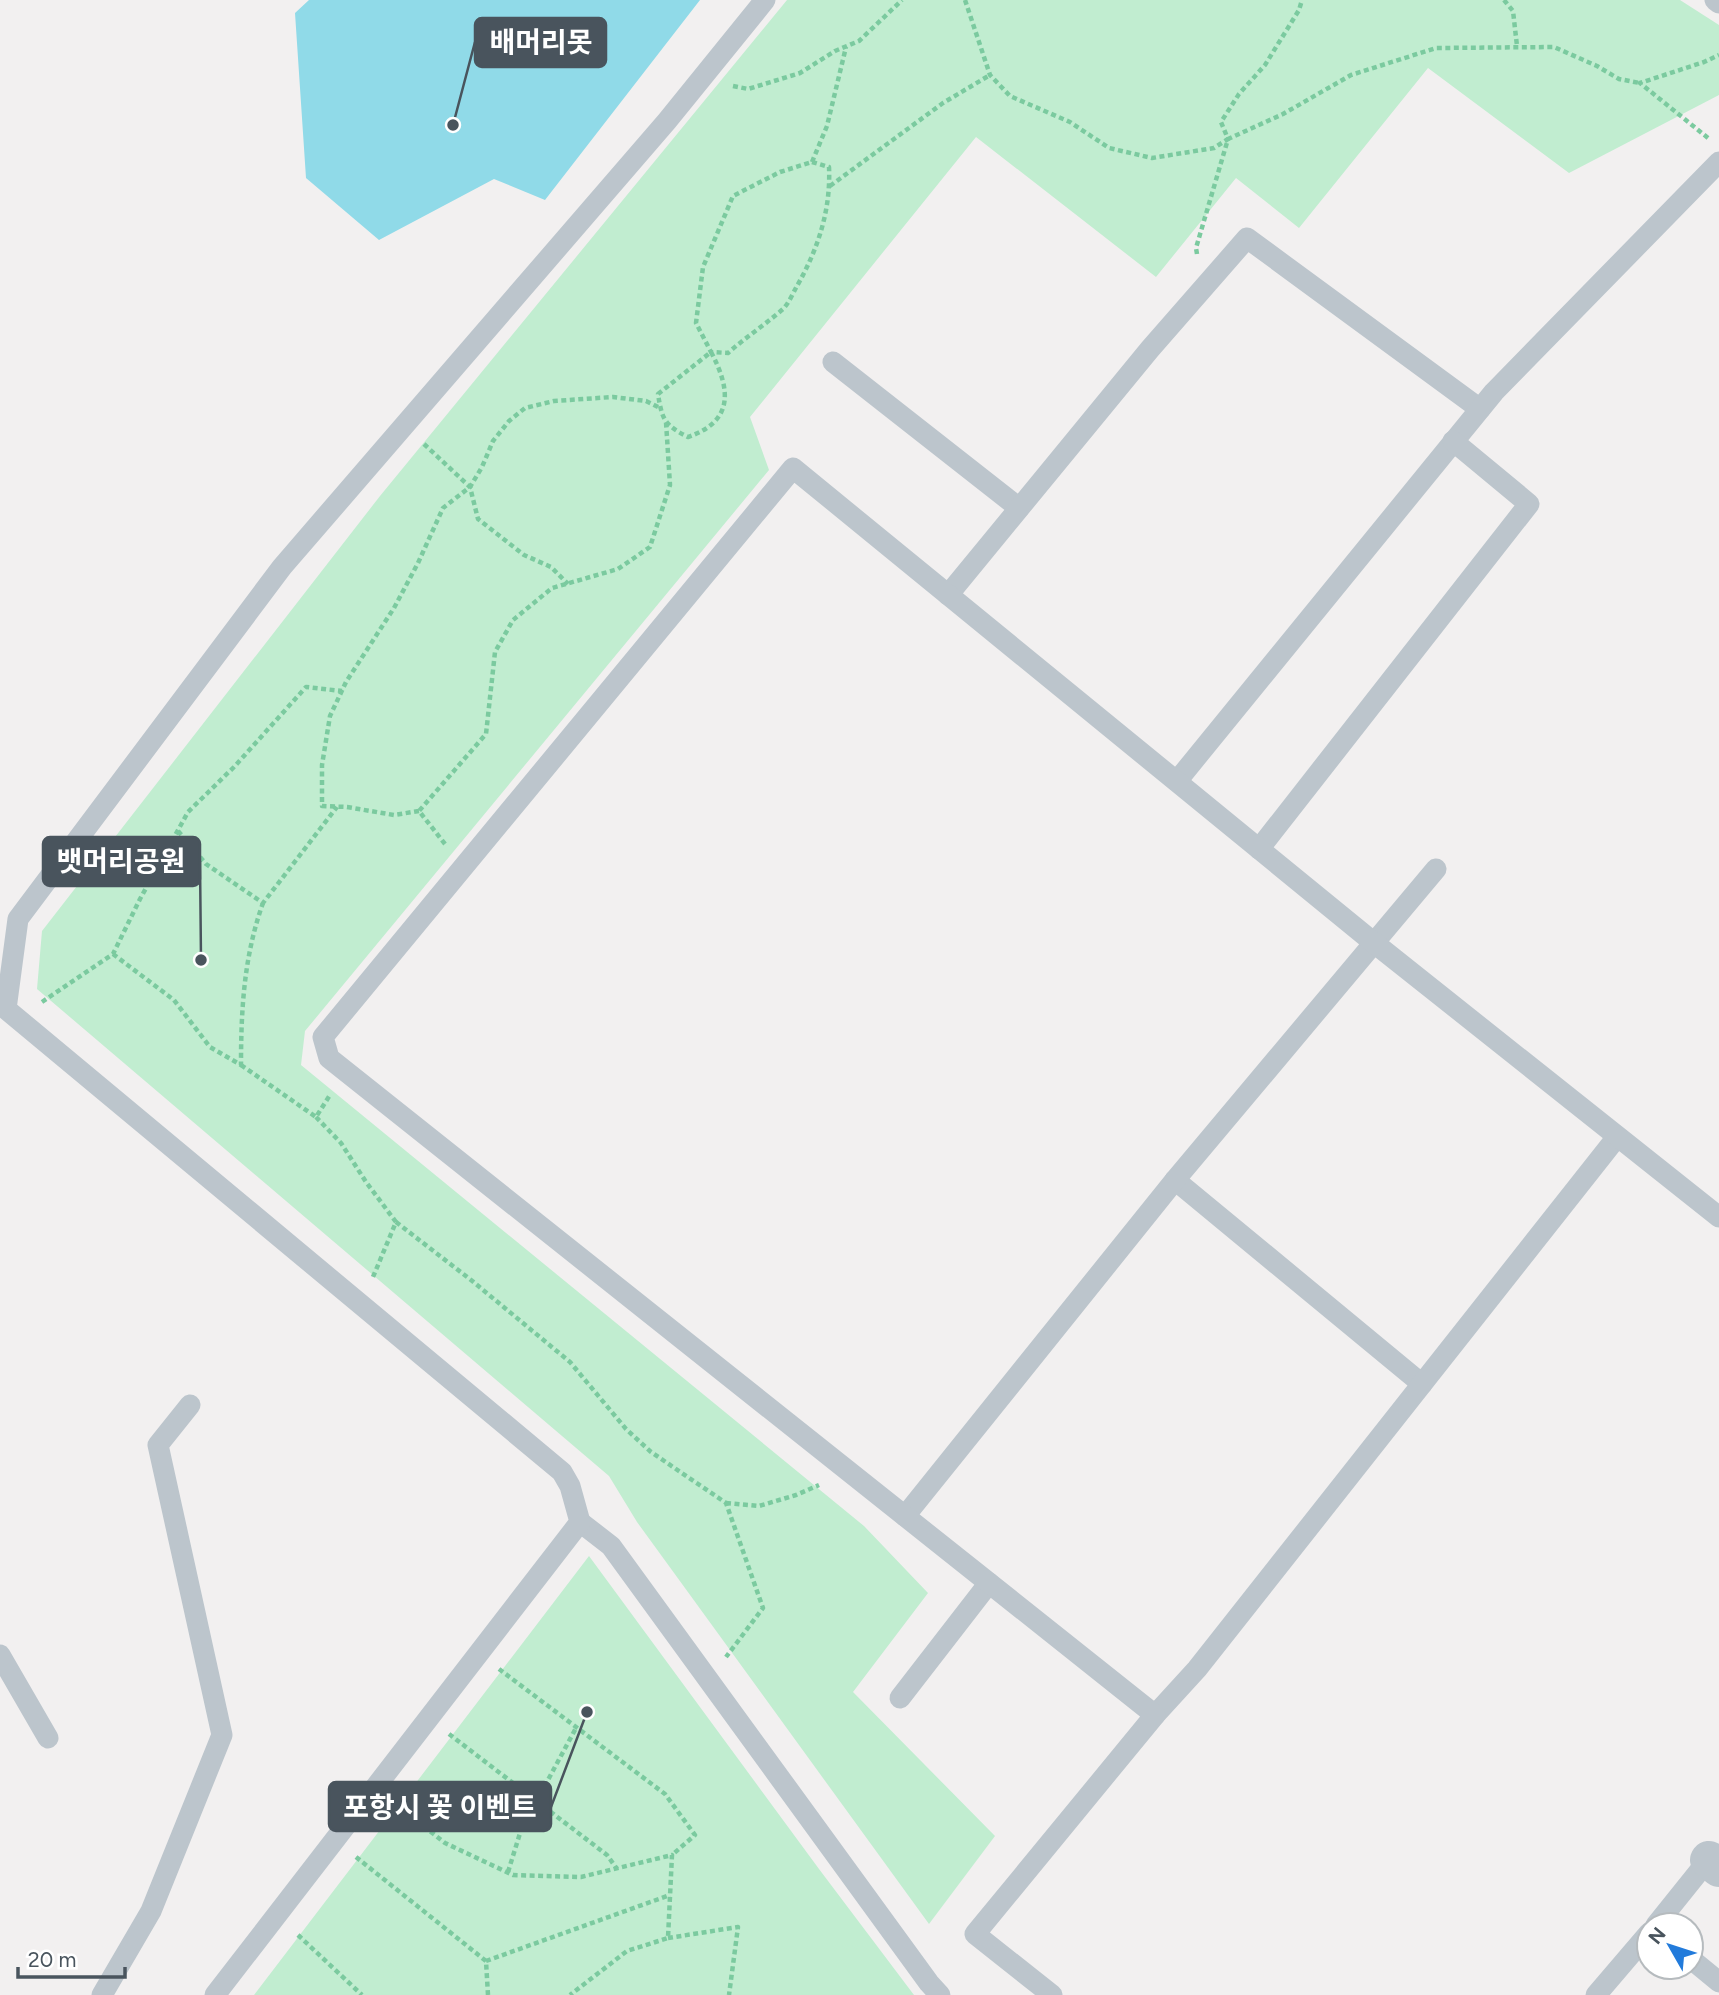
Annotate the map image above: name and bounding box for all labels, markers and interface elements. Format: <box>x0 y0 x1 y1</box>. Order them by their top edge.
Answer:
callout: 배머리못 <box>475 18 606 67</box>
text: 배머리못 <box>489 25 593 59</box>
callout: 뱃머리공원 <box>43 837 200 886</box>
text: 뱃머리공원 <box>57 844 185 878</box>
callout: 포항시 꽃 이벤트 <box>329 1782 551 1831</box>
text: 포항시 꽃 이벤트 <box>343 1790 537 1824</box>
north arrow <box>1635 1911 1705 1981</box>
text: N <box>1644 1923 1671 1949</box>
scale bar <box>18 1936 124 1980</box>
text: 20 m <box>28 1947 76 1972</box>

